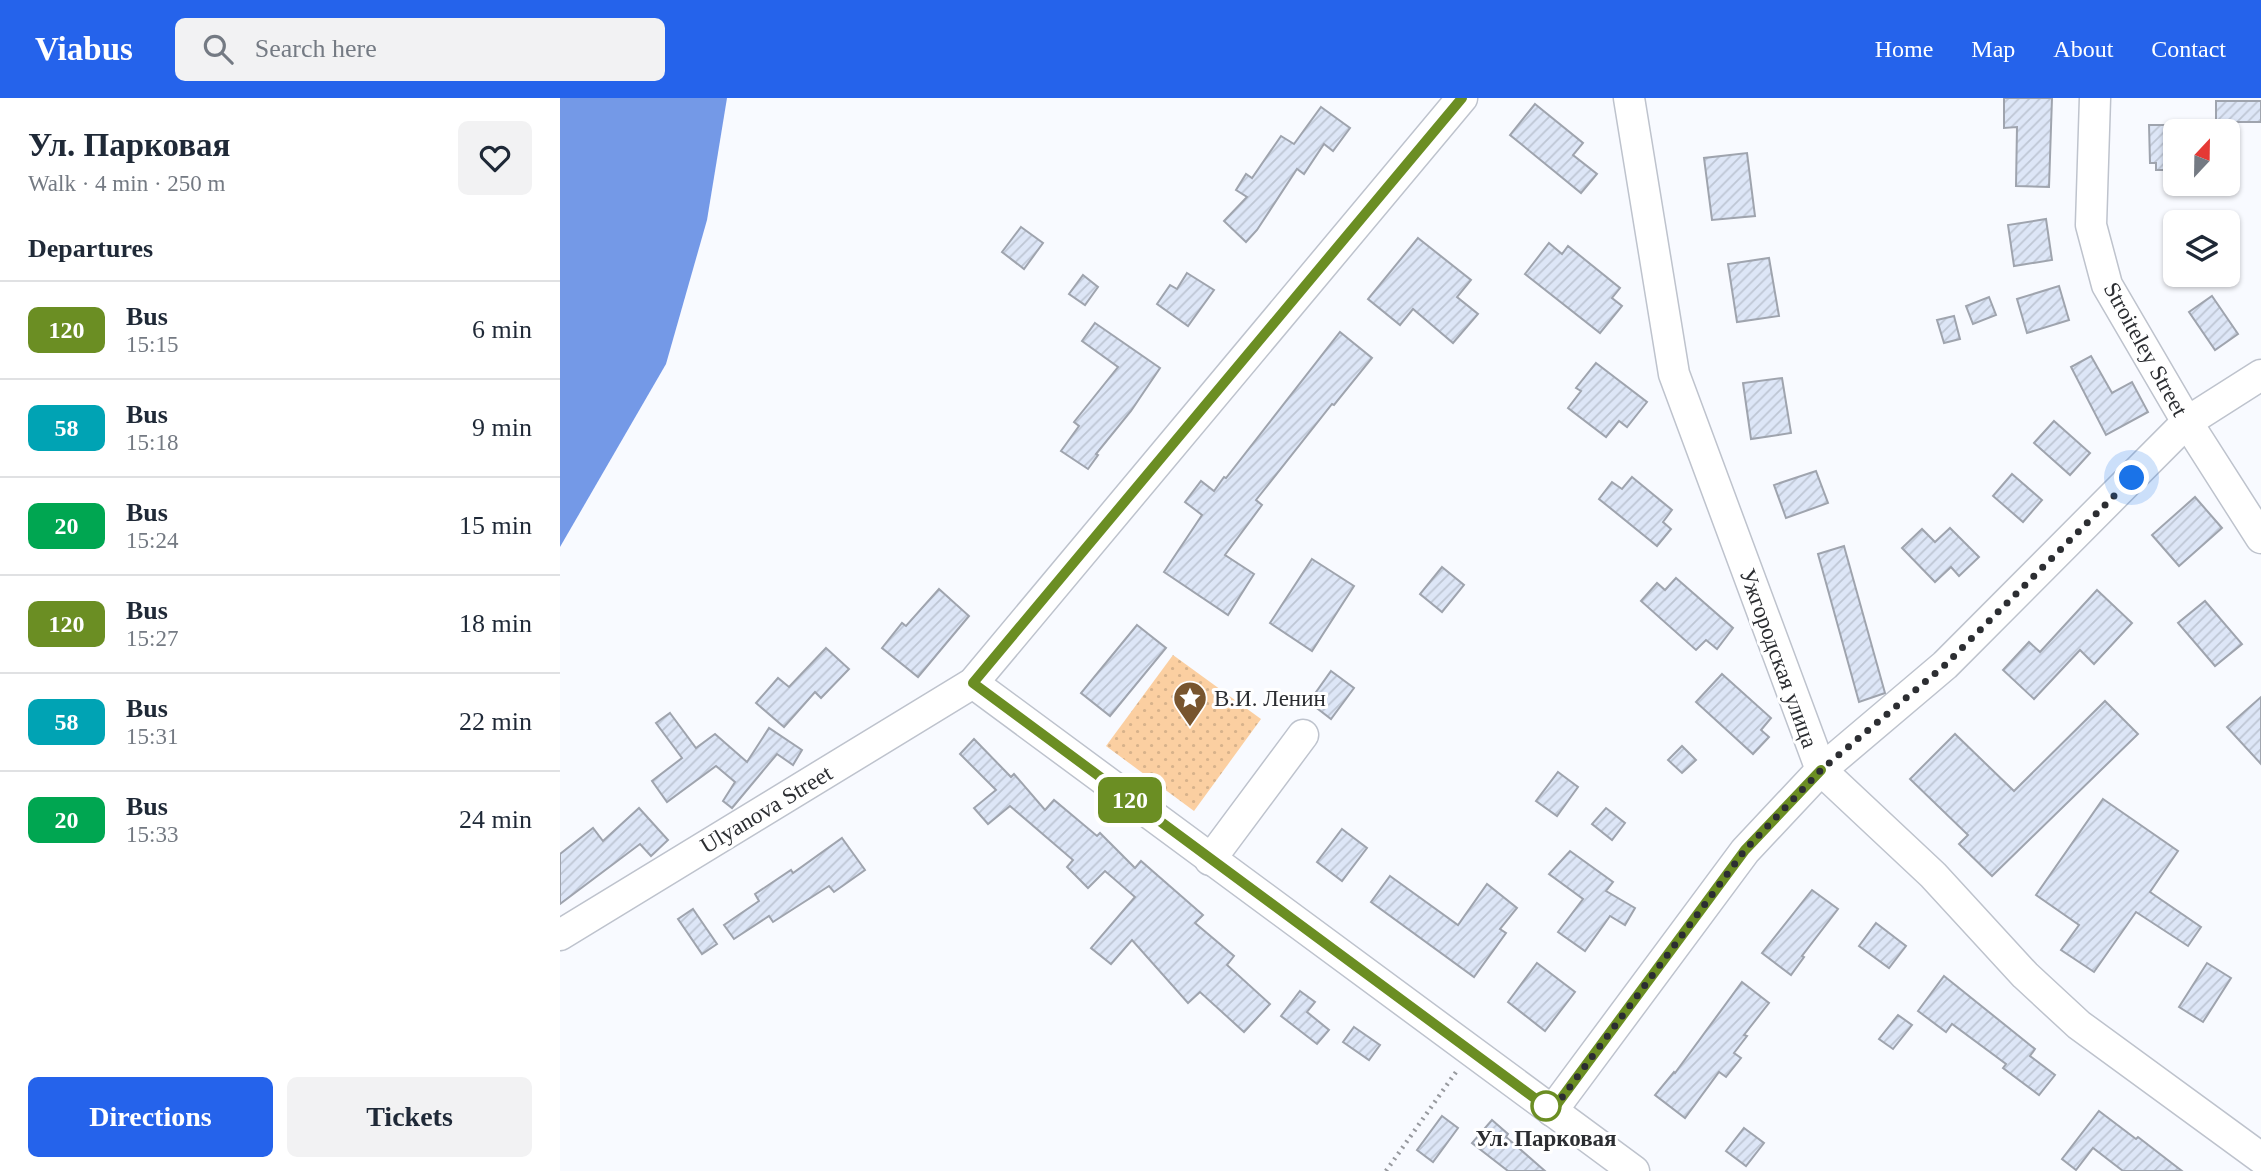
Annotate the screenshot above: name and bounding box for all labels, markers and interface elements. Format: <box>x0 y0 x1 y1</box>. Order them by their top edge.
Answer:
search box <box>175 18 665 81</box>
icon: search <box>199 30 237 68</box>
text: Viabus <box>35 31 133 67</box>
text: Search here <box>255 34 377 63</box>
text: Home <box>1875 36 1933 62</box>
text: Map <box>1971 36 2015 62</box>
text: About <box>2053 36 2113 62</box>
text: Contact <box>2151 36 2226 62</box>
north arrow <box>2163 119 2240 196</box>
map controls <box>2163 119 2240 287</box>
button: heart <box>458 121 532 195</box>
text: Ул. Парковая <box>28 127 230 163</box>
text: Walk · 4 min · 250 m <box>28 171 225 196</box>
button: layers <box>2163 210 2240 287</box>
text: Departures <box>28 234 153 263</box>
street label: Stroiteley Street <box>2099 278 2193 421</box>
text: Bus <box>126 302 168 331</box>
text: 6 min <box>472 315 532 344</box>
text: 120 <box>49 317 85 343</box>
text: 15:15 <box>126 332 178 357</box>
text: Bus <box>126 400 168 429</box>
text: 9 min <box>472 413 532 442</box>
text: 58 <box>55 415 79 441</box>
text: 15:18 <box>126 430 178 455</box>
your location <box>2114 460 2149 495</box>
text: Bus <box>126 498 168 527</box>
text: 15 min <box>459 511 532 540</box>
text: 20 <box>55 513 79 539</box>
text: 15:24 <box>126 528 178 553</box>
street label: Ужгородская улица <box>1734 565 1823 751</box>
text: Bus <box>126 596 168 625</box>
text: 18 min <box>459 609 532 638</box>
text: 120 <box>49 611 85 637</box>
text: 15:27 <box>126 626 178 651</box>
place icon: В.И. Ленин <box>1171 679 1209 728</box>
place label: В.И. Ленин <box>1214 686 1326 711</box>
text: Bus <box>126 694 168 723</box>
text: 22 min <box>459 707 532 736</box>
text: 58 <box>55 709 79 735</box>
text: 15:31 <box>126 724 178 749</box>
street label: Ulyanova Street <box>696 760 837 858</box>
line badge: 120 <box>1090 777 1170 823</box>
text: 120 <box>1112 787 1148 813</box>
text: Bus <box>126 792 168 821</box>
text: 24 min <box>459 805 532 834</box>
text: 20 <box>55 807 79 833</box>
text: 15:33 <box>126 822 178 847</box>
button: Directions <box>28 1077 273 1157</box>
button: Tickets <box>287 1077 532 1157</box>
marker: Ул. Парковая <box>1531 1091 1561 1121</box>
place label: Ул. Парковая <box>1475 1126 1617 1151</box>

